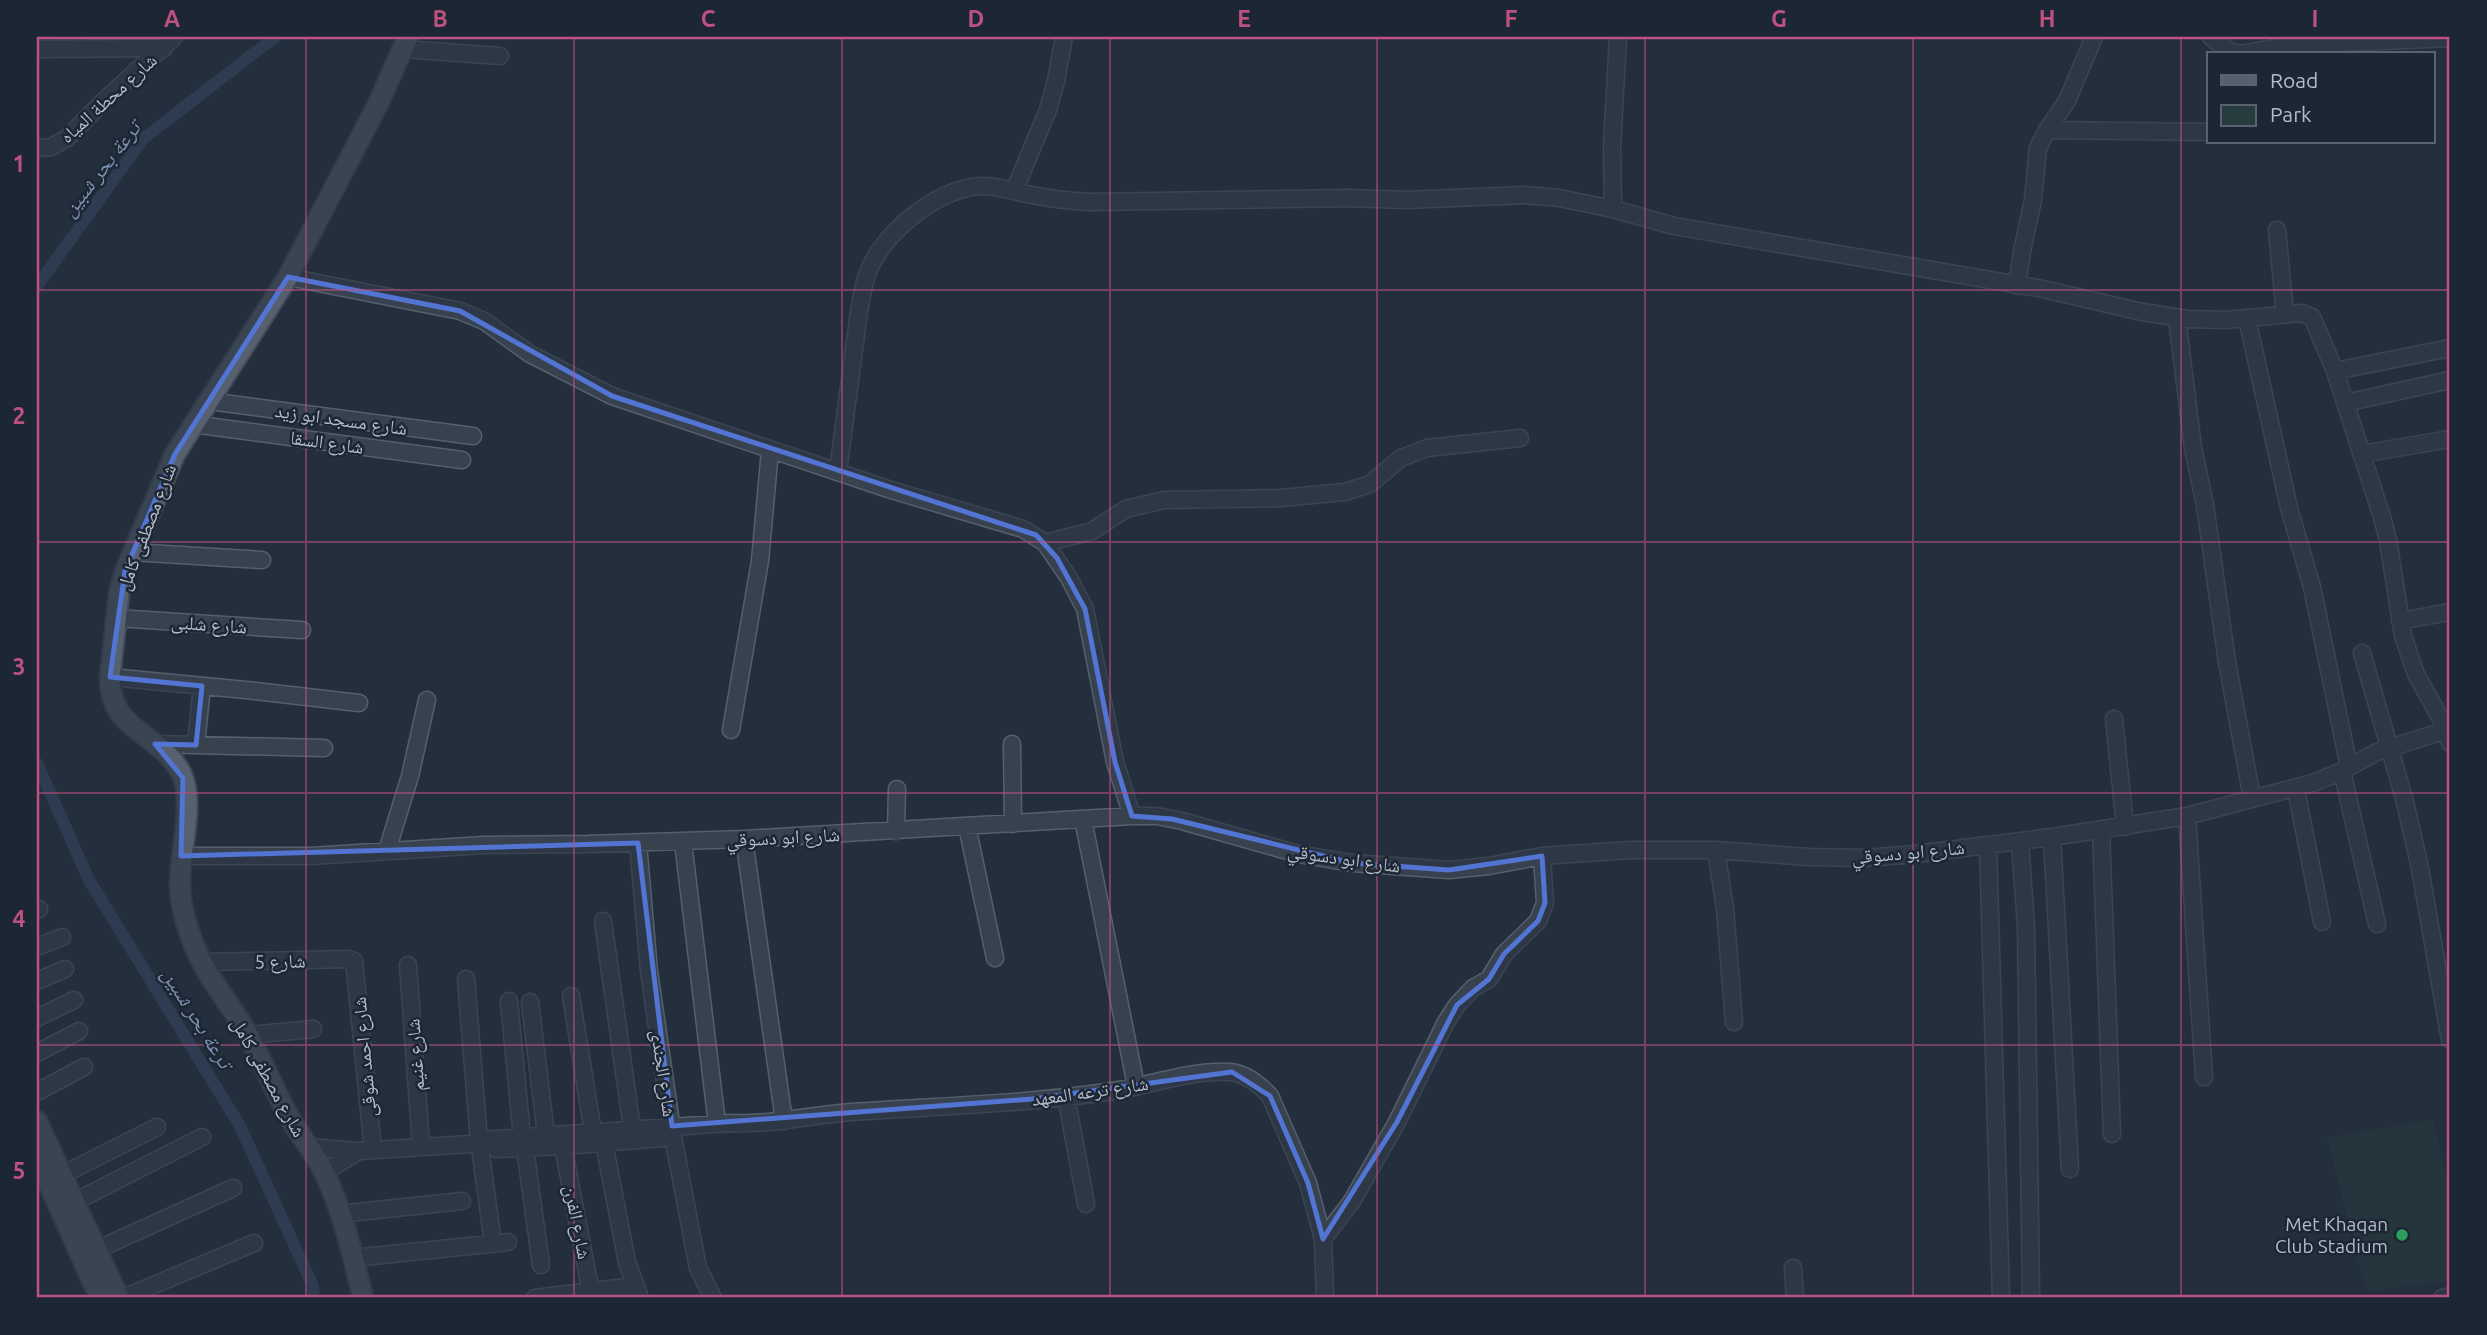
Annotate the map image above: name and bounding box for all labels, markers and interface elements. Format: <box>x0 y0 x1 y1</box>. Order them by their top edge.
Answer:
text: A <box>164 6 180 31</box>
text: B <box>432 6 448 31</box>
text: C <box>701 6 716 31</box>
text: D <box>968 6 984 31</box>
text: E <box>1237 6 1251 31</box>
text: F <box>1505 6 1518 31</box>
text: G <box>1771 6 1787 31</box>
text: H <box>2039 6 2055 31</box>
text: I <box>2312 6 2318 31</box>
street label: شارع محطة المياه <box>55 49 162 148</box>
legend <box>2207 52 2434 144</box>
text: Road <box>2270 68 2318 92</box>
text: Park <box>2270 102 2312 126</box>
water label: ترعة بحر شبين <box>56 112 149 222</box>
text: 1 <box>13 151 25 176</box>
street label: شارع مسجد ابو زيد <box>273 399 409 440</box>
text: 2 <box>13 403 25 428</box>
street label: شارع السقا <box>289 426 365 459</box>
street label: شارع مصطفى كامل <box>112 461 181 593</box>
street label: شارع شلبى <box>170 610 248 639</box>
text: 3 <box>13 654 25 679</box>
street label: شارع ابو دسوقي <box>726 823 841 856</box>
street label: شارع ابو دسوقي <box>1850 836 1966 873</box>
street label: شارع ابو دسوقي <box>1285 839 1402 882</box>
text: 4 <box>13 906 26 931</box>
street label: شارع 5 <box>254 950 306 973</box>
water label: ترعة بحر شبين <box>156 963 241 1077</box>
street label: شارع احمد شوقى <box>348 996 381 1118</box>
street label: شارع مصطفى كامل <box>226 1013 311 1141</box>
street label: شارع غنيم <box>401 1018 430 1092</box>
street label: شارع الجندى <box>646 1028 681 1118</box>
street label: شارع ترعه المعهد <box>1030 1072 1150 1111</box>
text: 5 <box>13 1158 25 1183</box>
street label: شارع الفرن <box>559 1183 596 1261</box>
place label: Met Khaqan Club Stadium <box>2275 1213 2388 1257</box>
marker: Met Khaqan Club Stadium <box>2394 1227 2410 1243</box>

